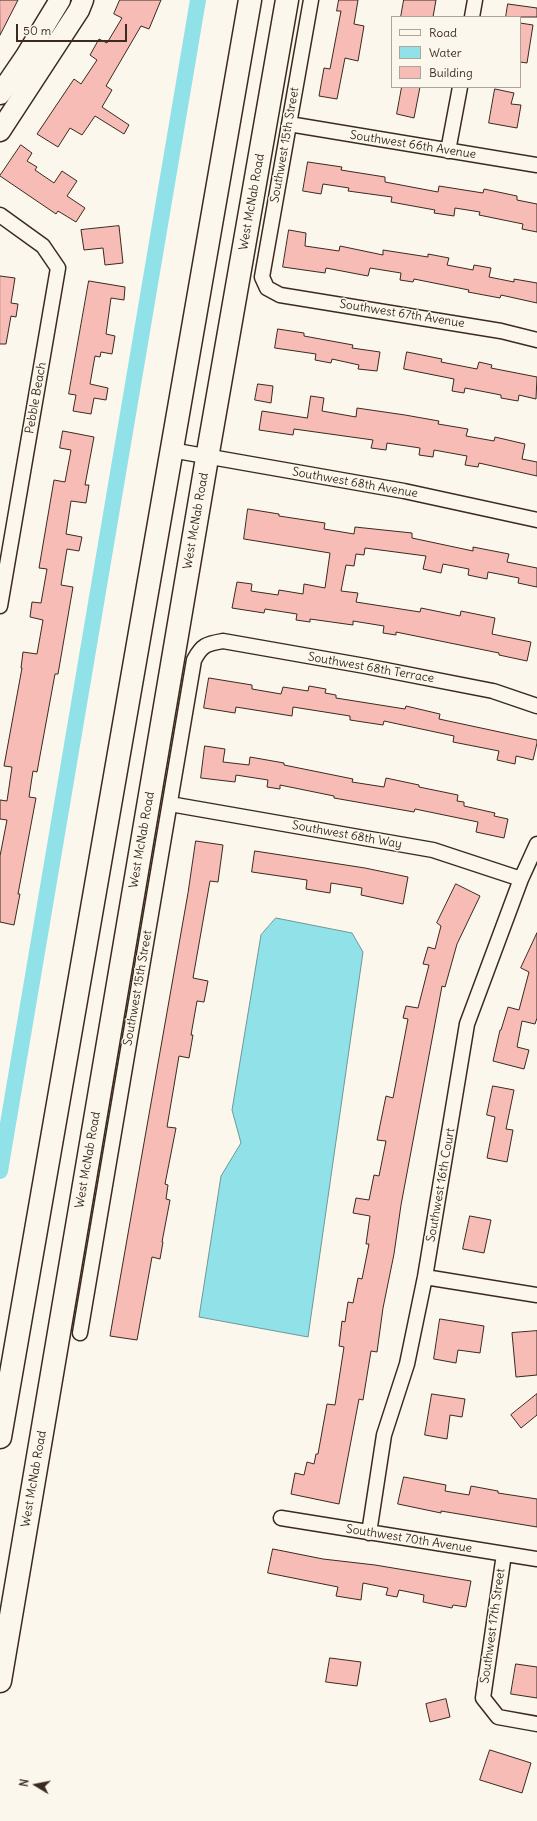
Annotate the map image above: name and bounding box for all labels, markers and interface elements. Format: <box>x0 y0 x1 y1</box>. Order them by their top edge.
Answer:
scale bar <box>18 16 129 42</box>
legend <box>391 16 521 88</box>
text: 50 m <box>23 23 51 38</box>
text: Road <box>429 25 457 40</box>
text: Water <box>429 45 462 60</box>
text: Building <box>429 65 473 80</box>
street label: Southwest 15th Street <box>268 86 302 204</box>
street label: Southwest 66th Avenue <box>349 128 477 162</box>
street label: West McNab Road <box>236 153 268 251</box>
street label: Southwest 67th Avenue <box>338 297 466 331</box>
street label: Pebble Beach <box>23 361 49 435</box>
street label: Southwest 68th Avenue <box>291 465 419 501</box>
street label: West McNab Road <box>180 472 212 570</box>
street label: Southwest 68th Terrace <box>307 650 435 686</box>
street label: West McNab Road <box>126 791 158 889</box>
street label: Southwest 68th Way <box>291 818 403 852</box>
street label: Southwest 15th Street <box>121 929 155 1047</box>
street label: West McNab Road <box>72 1111 104 1209</box>
street label: Southwest 16th Court <box>424 1127 458 1243</box>
street label: West McNab Road <box>18 1430 50 1528</box>
street label: Southwest 70th Avenue <box>345 1522 473 1556</box>
street label: Southwest 17th Street <box>478 1568 508 1684</box>
north arrow <box>16 1765 56 1805</box>
text: N <box>17 1778 32 1788</box>

